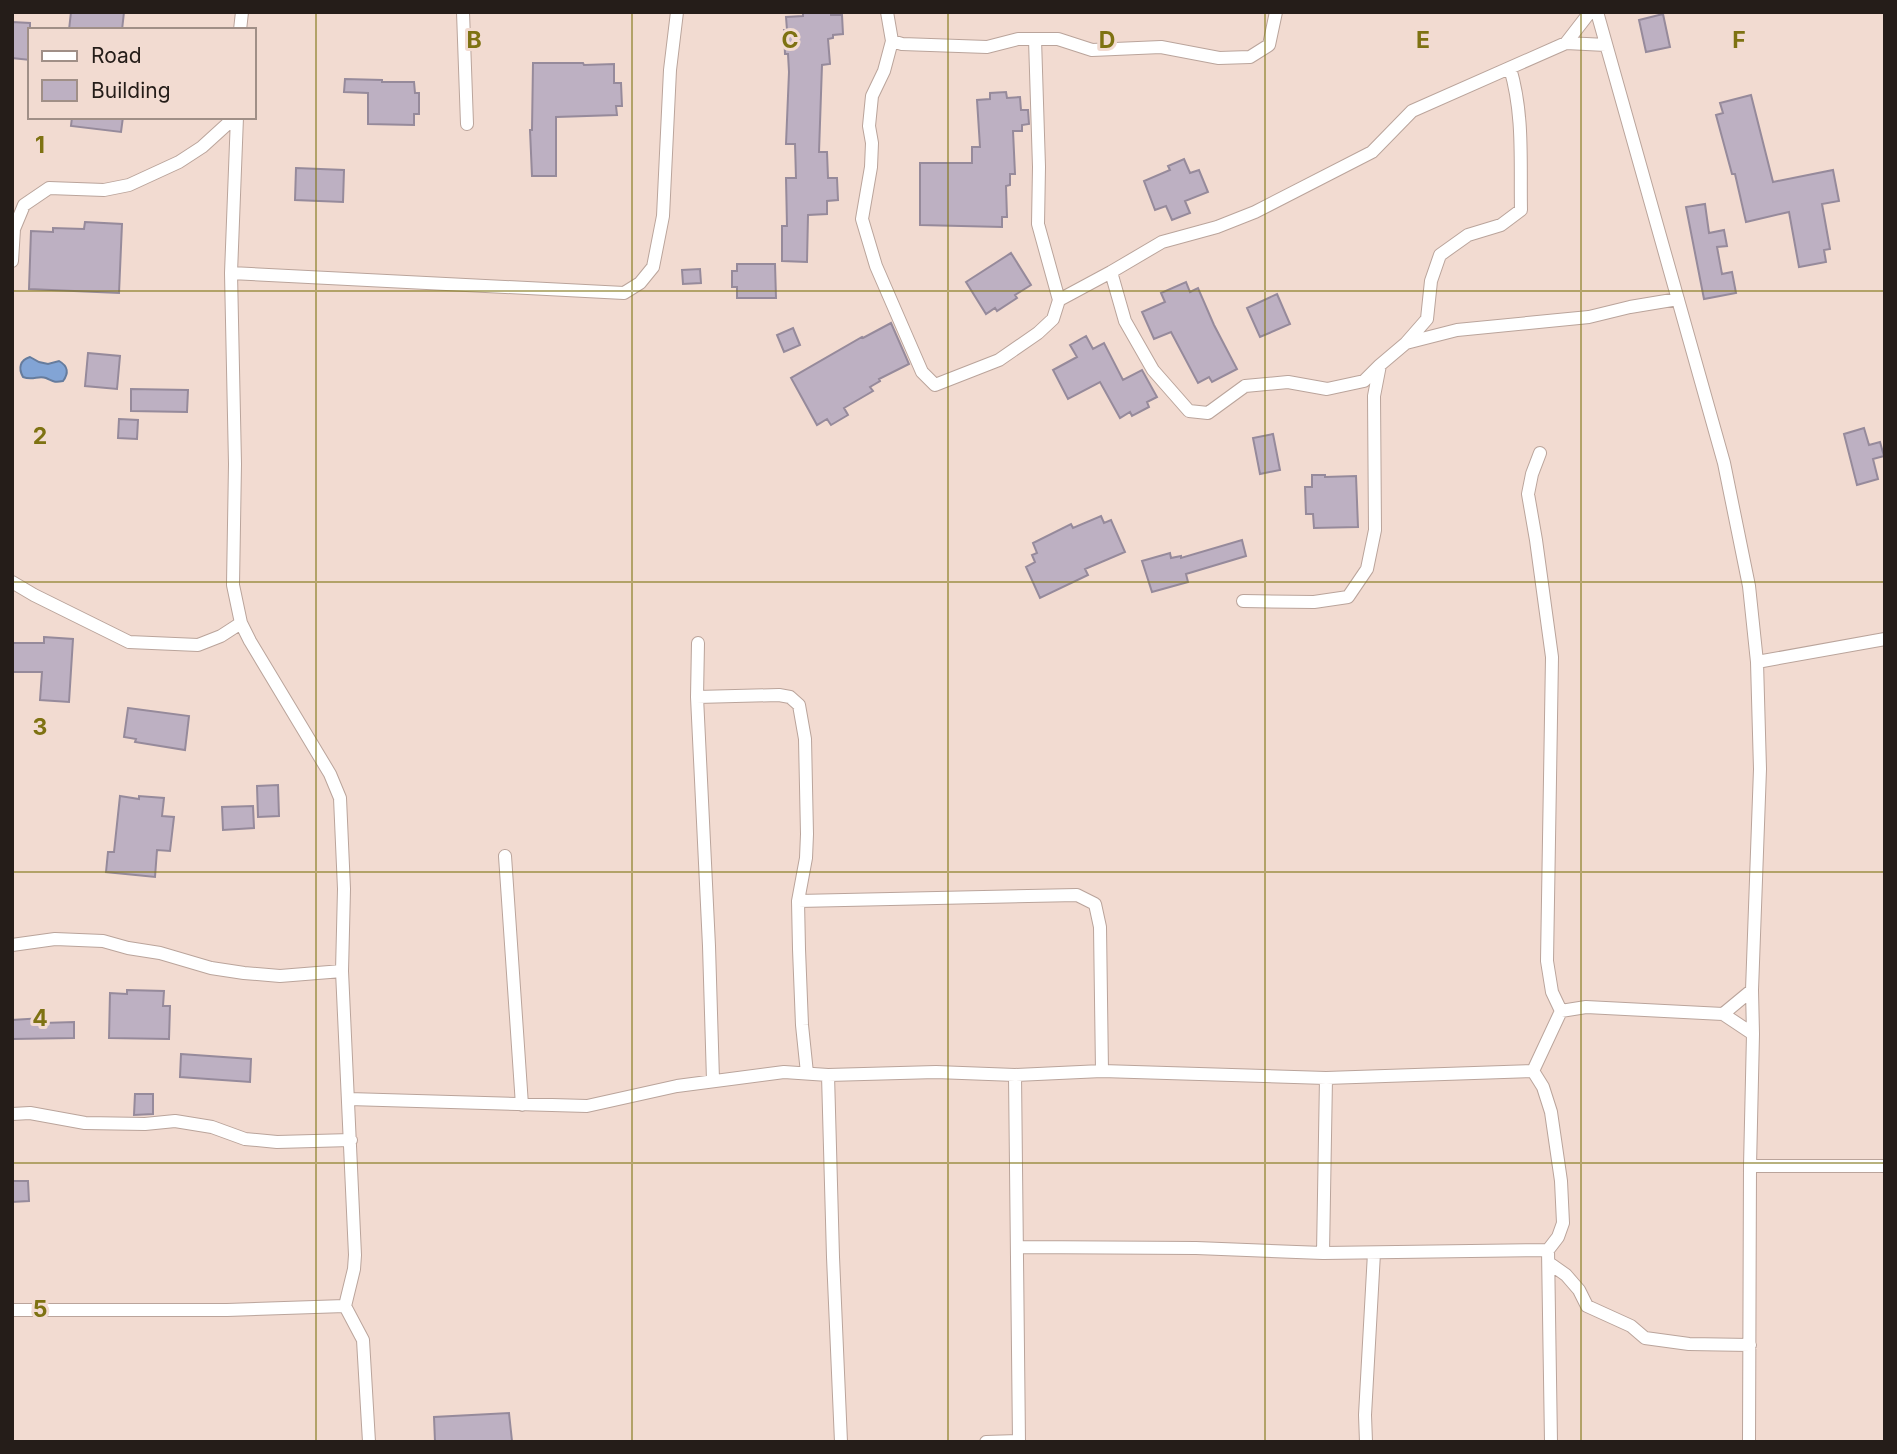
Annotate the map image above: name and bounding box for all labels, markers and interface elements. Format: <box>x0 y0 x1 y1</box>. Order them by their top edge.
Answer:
text: B <box>466 26 482 54</box>
text: C <box>781 26 799 54</box>
text: D <box>1099 26 1115 54</box>
text: E <box>1416 26 1430 54</box>
text: F <box>1732 26 1746 54</box>
legend <box>28 28 256 119</box>
text: Road <box>91 43 142 68</box>
text: Building <box>91 78 171 103</box>
text: 1 <box>35 131 45 159</box>
text: 2 <box>33 422 47 450</box>
text: 3 <box>33 713 47 741</box>
text: 4 <box>32 1004 48 1032</box>
text: 5 <box>33 1295 47 1323</box>

